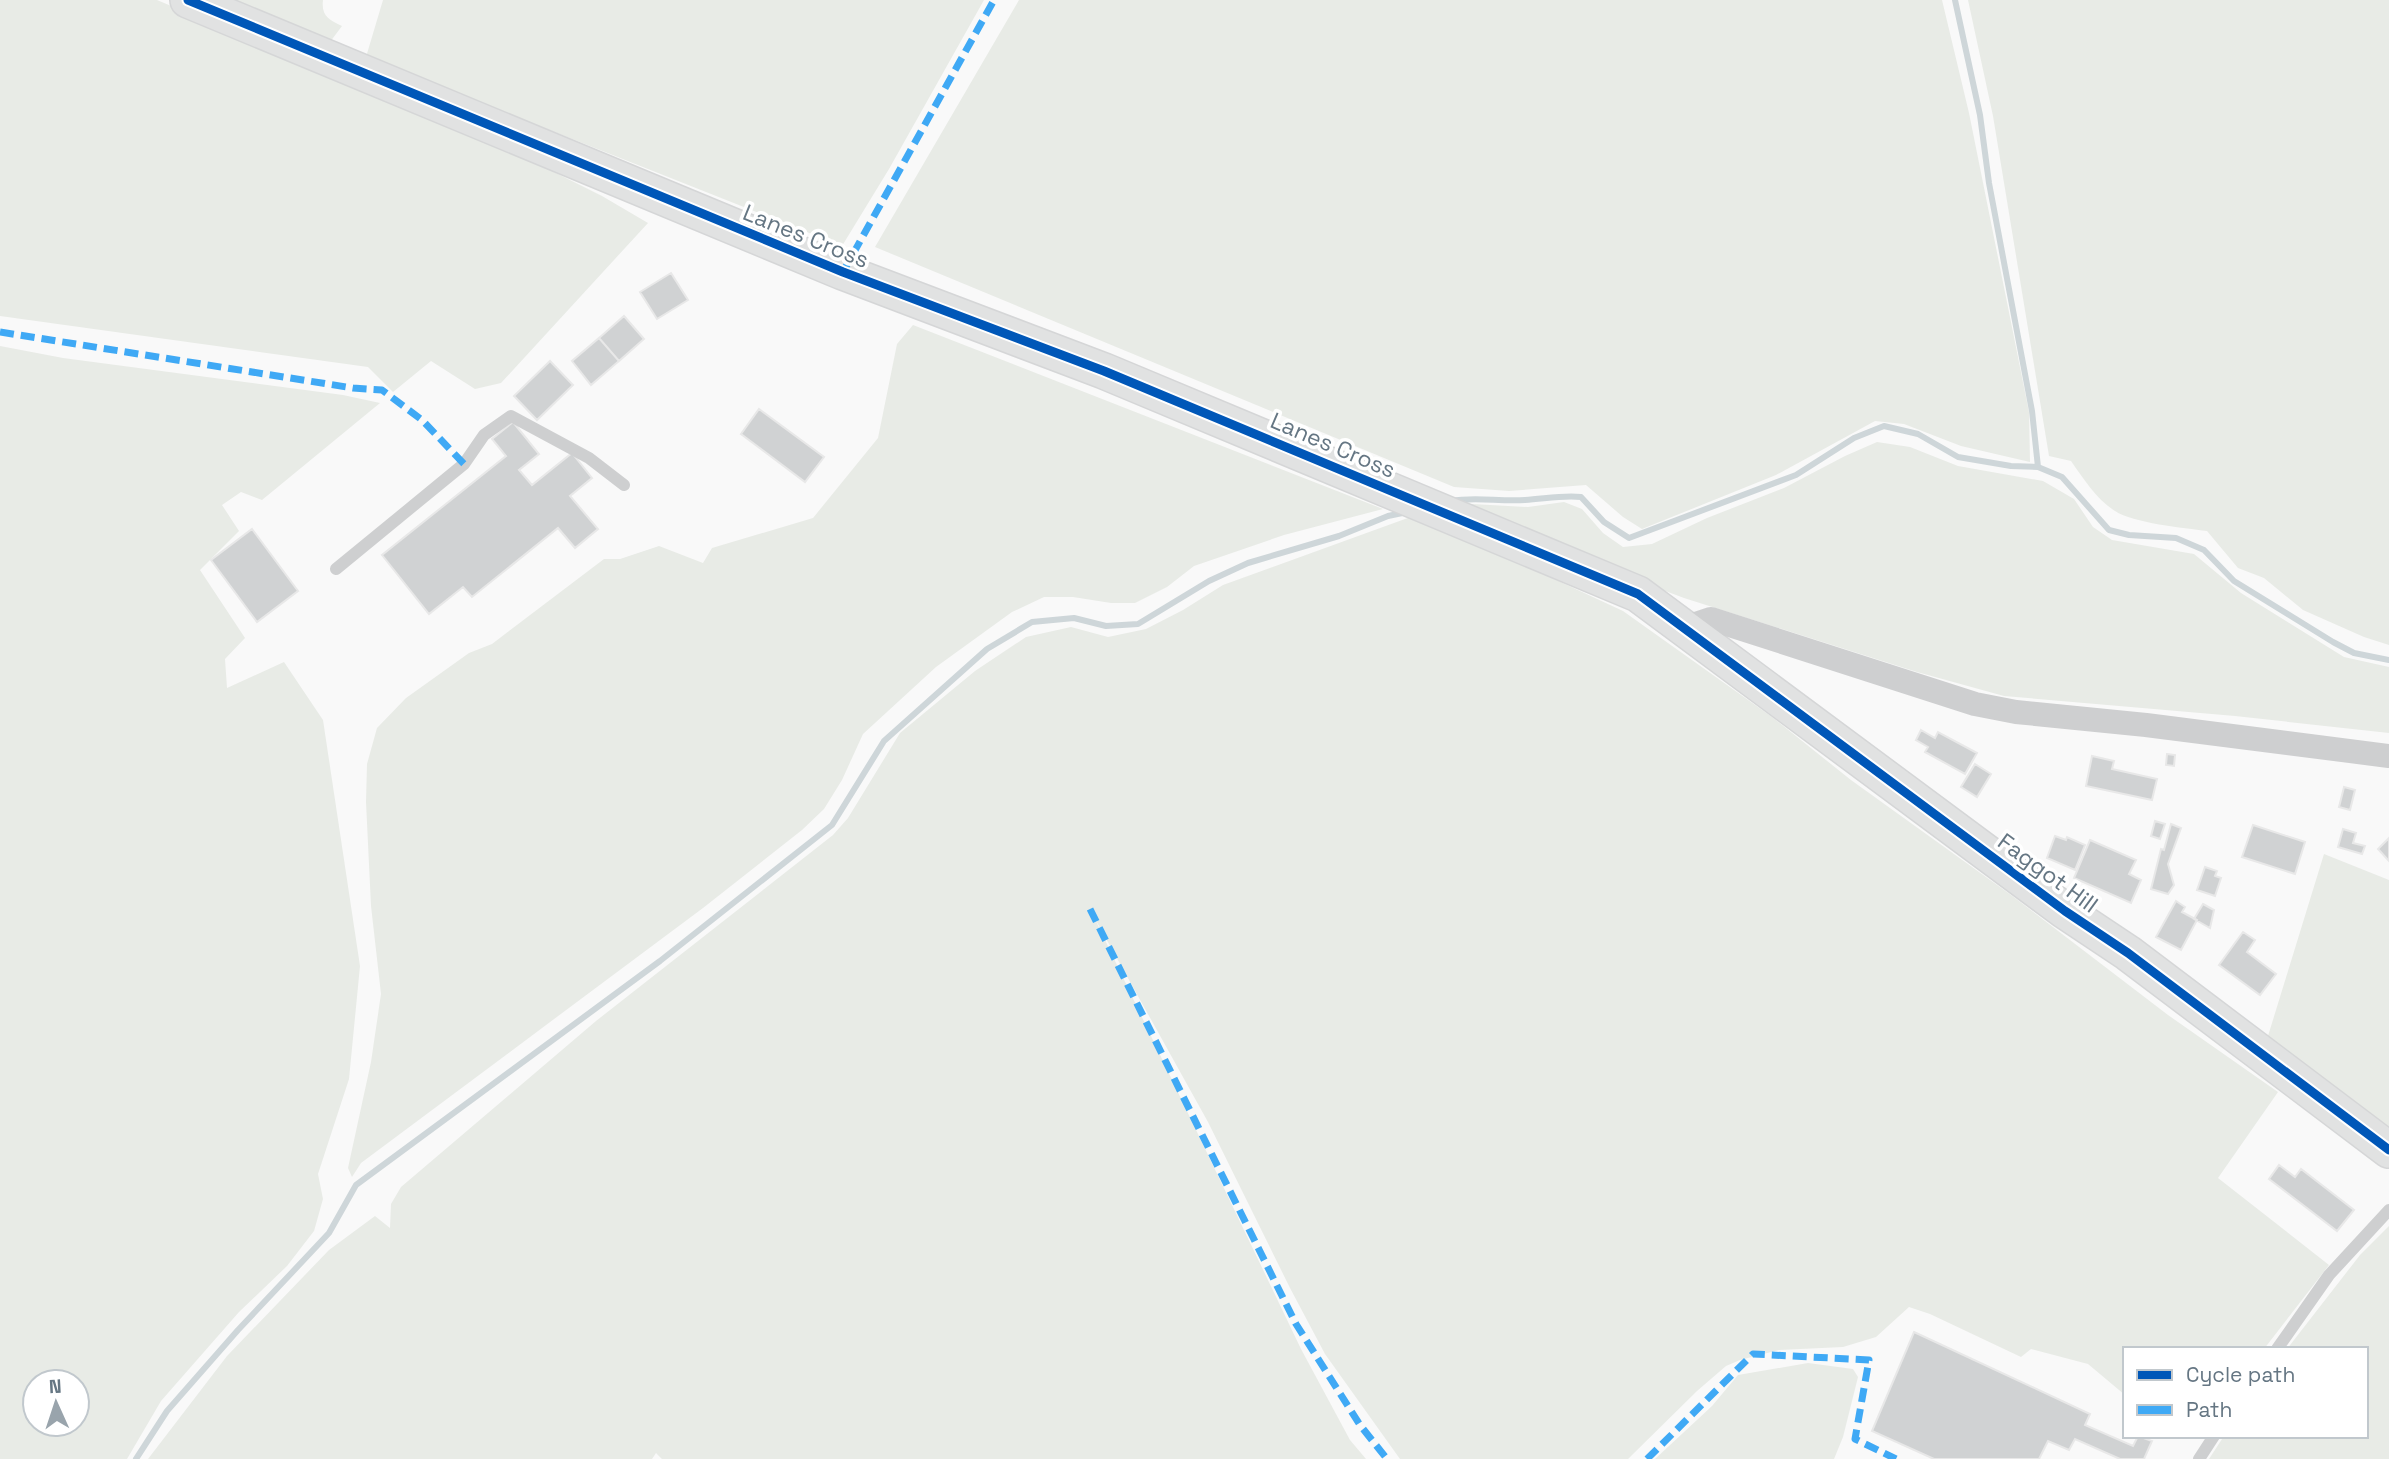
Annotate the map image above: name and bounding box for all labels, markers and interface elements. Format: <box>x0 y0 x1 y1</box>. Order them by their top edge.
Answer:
street label: Lanes Cross <box>739 197 873 275</box>
street label: Lanes Cross <box>1266 405 1400 485</box>
street label: Faggot Hill <box>1992 826 2104 920</box>
legend <box>2123 1347 2368 1438</box>
text: Cycle path <box>2186 1361 2295 1388</box>
north arrow <box>21 1368 91 1438</box>
text: N <box>48 1374 62 1399</box>
text: Path <box>2186 1396 2232 1423</box>

